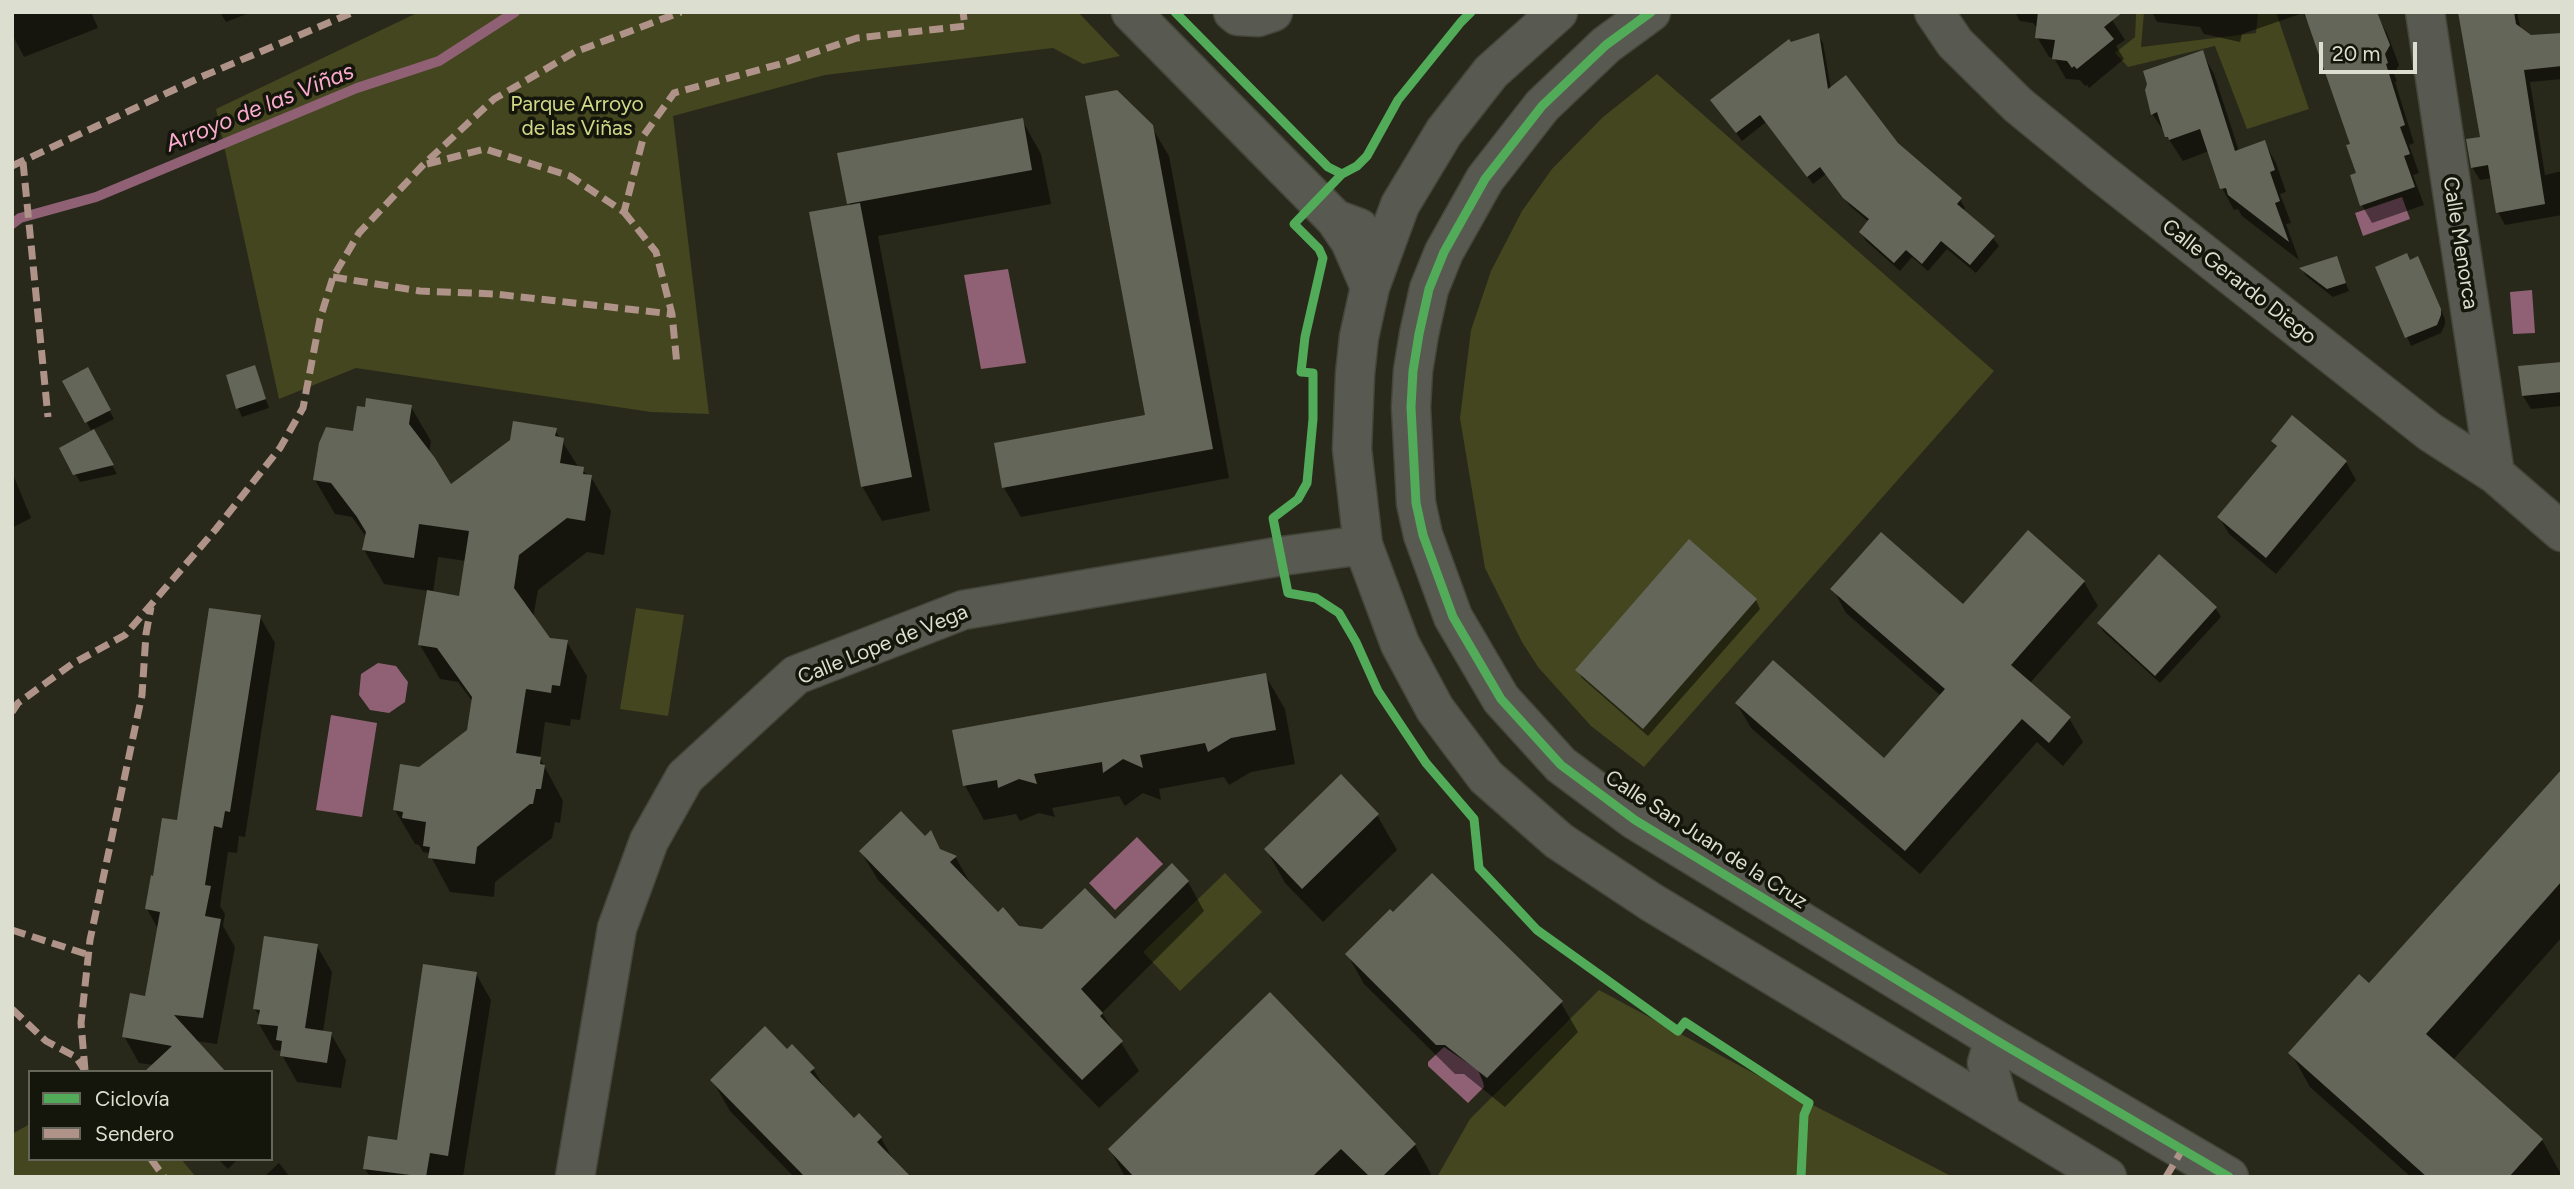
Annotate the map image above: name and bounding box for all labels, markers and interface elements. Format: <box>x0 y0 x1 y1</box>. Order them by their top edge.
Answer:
scale bar <box>2322 28 2420 72</box>
text: 20 m <box>2332 41 2380 66</box>
water label: Arroyo de las Viñas <box>162 58 358 158</box>
park label: Parque Arroyo de las Viñas <box>510 92 644 142</box>
street label: Calle Menorca <box>2437 175 2483 311</box>
street label: Calle Gerardo Diego <box>2157 214 2321 350</box>
street label: Calle Lope de Vega <box>794 599 972 691</box>
street label: Calle San Juan de la Cruz <box>1600 765 1812 915</box>
legend <box>28 1070 273 1161</box>
text: Ciclovía <box>95 1086 169 1111</box>
text: Sendero <box>95 1121 174 1146</box>

